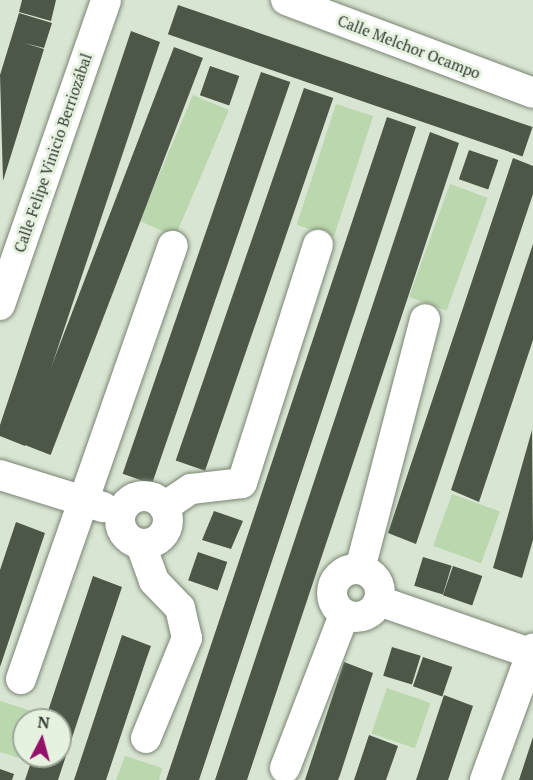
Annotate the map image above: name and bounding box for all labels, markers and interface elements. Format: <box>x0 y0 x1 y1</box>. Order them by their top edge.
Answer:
street label: Calle Melchor Ocampo <box>335 11 483 83</box>
street label: Calle Felipe Vinicio Berriozábal <box>10 51 96 255</box>
north arrow <box>12 708 72 768</box>
text: N <box>36 711 51 734</box>

